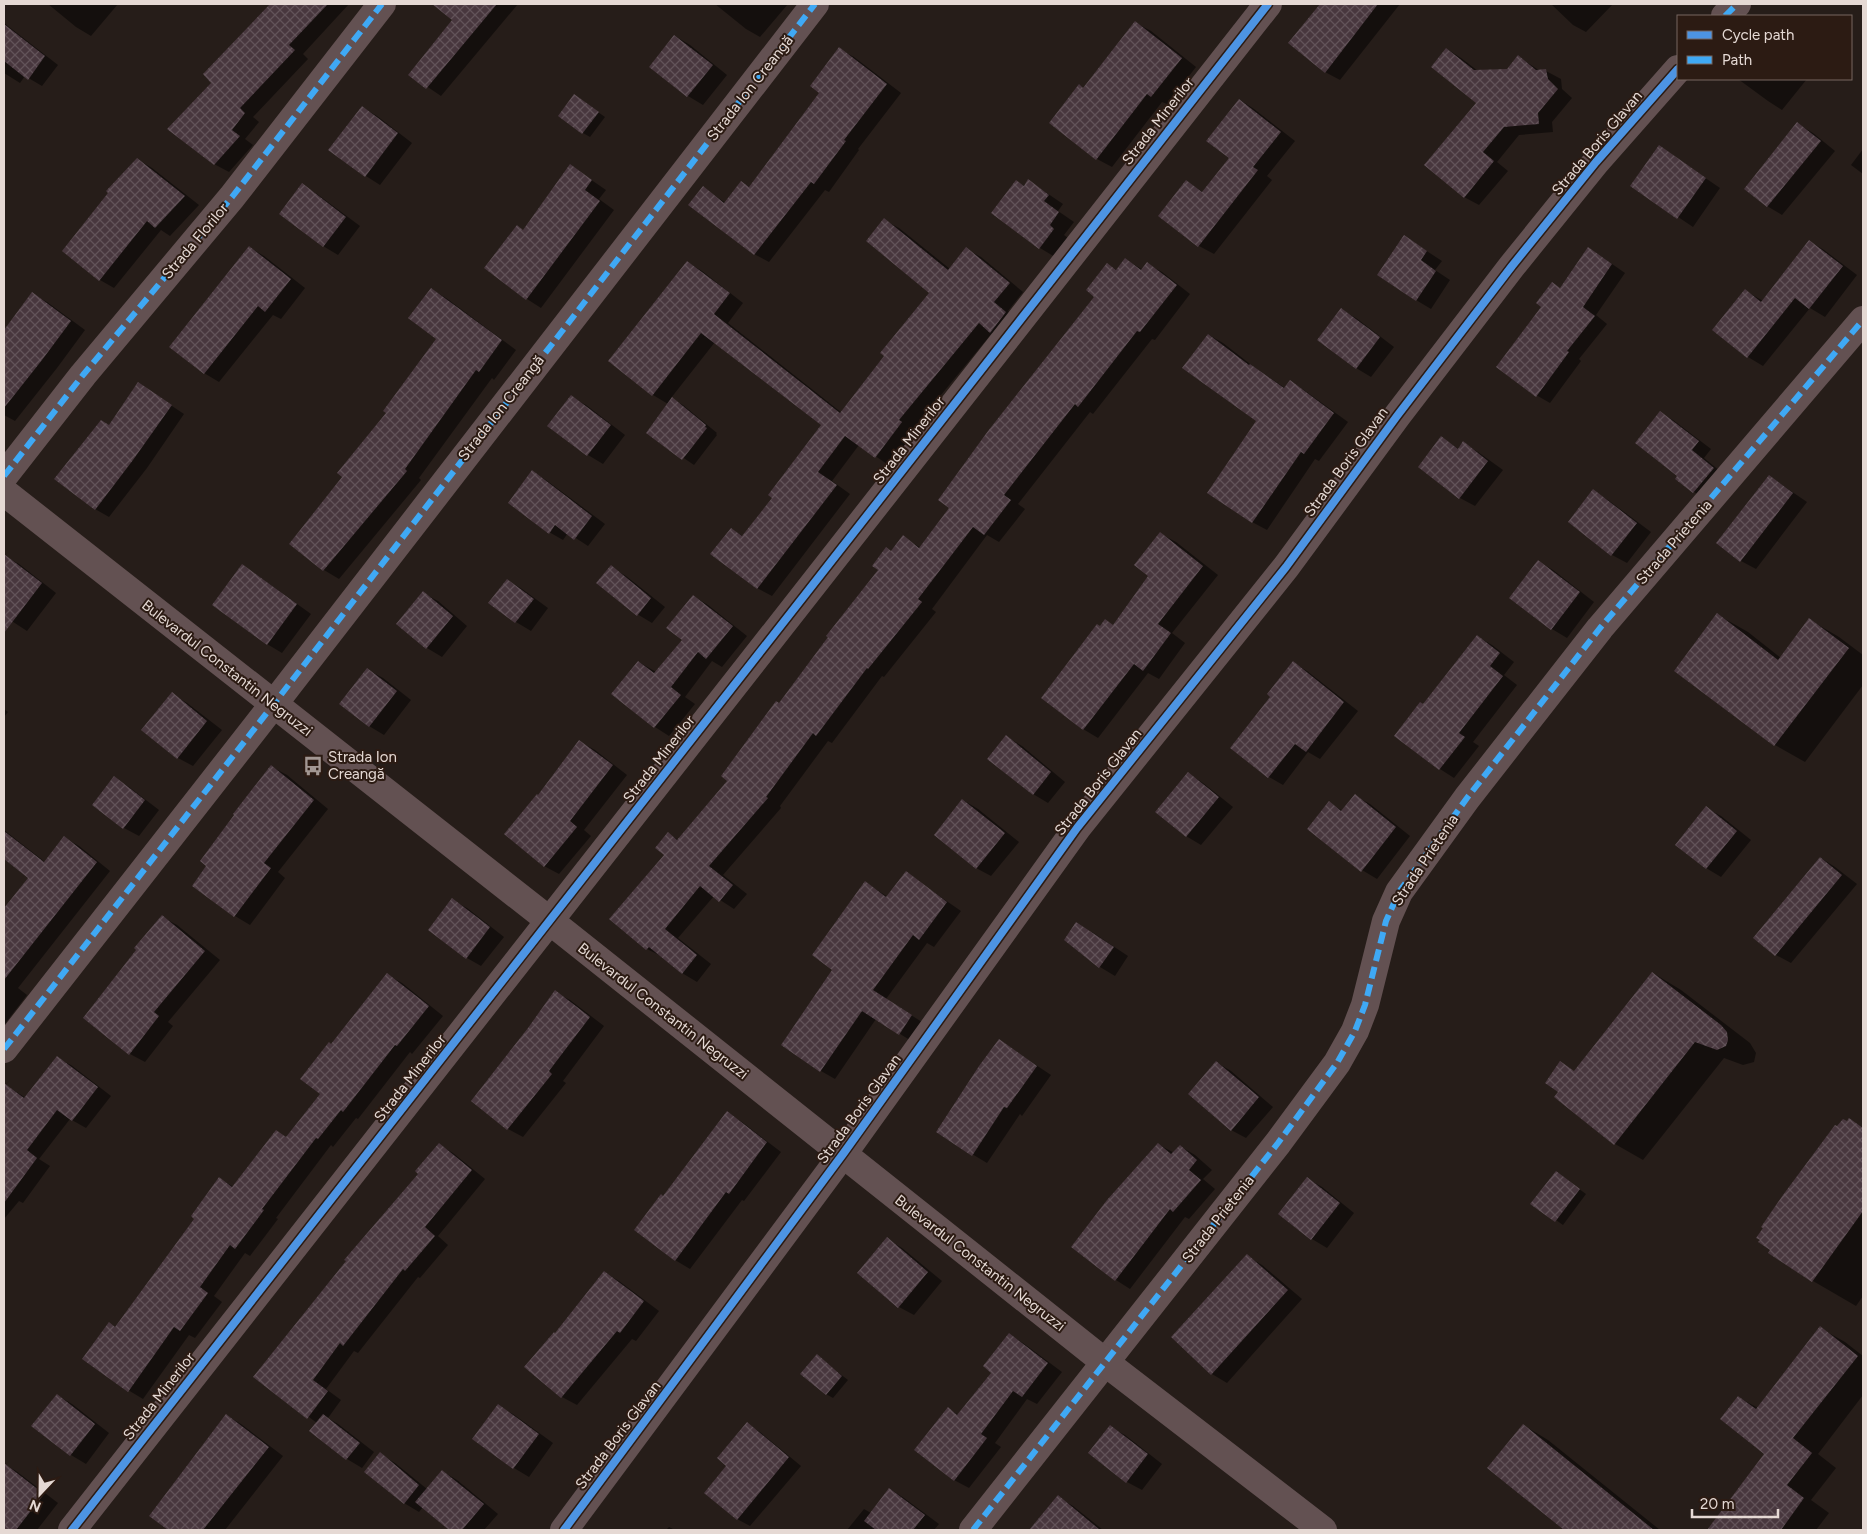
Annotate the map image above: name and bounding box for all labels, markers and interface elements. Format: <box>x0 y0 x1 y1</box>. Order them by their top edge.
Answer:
legend <box>1677 15 1852 80</box>
text: Cycle path <box>1722 26 1794 44</box>
street label: Strada Ion Creangă <box>703 32 797 144</box>
text: Path <box>1722 51 1752 69</box>
street label: Strada Minerilor <box>1118 74 1198 168</box>
street label: Strada Boris Glavan <box>1548 87 1646 199</box>
street label: Strada Florilor <box>158 199 232 283</box>
street label: Strada Ion Creangă <box>454 352 548 464</box>
street label: Strada Minerilor <box>869 393 949 487</box>
street label: Strada Boris Glavan <box>1300 404 1392 520</box>
street label: Strada Prietenia <box>1632 496 1716 588</box>
street label: Bulevardul Constantin Negruzzi <box>138 596 316 740</box>
street label: Strada Minerilor <box>619 712 699 806</box>
street label: Strada Boris Glavan <box>1051 725 1145 839</box>
place label: Strada Ion Creangă <box>328 748 397 783</box>
bus stop icon: Strada Ion Creangă <box>302 755 324 777</box>
street label: Strada Prietenia <box>1388 811 1462 909</box>
street label: Bulevardul Constantin Negruzzi <box>574 939 752 1083</box>
street label: Strada Minerilor <box>370 1031 450 1125</box>
street label: Strada Boris Glavan <box>813 1051 905 1167</box>
street label: Strada Prietenia <box>1178 1172 1258 1266</box>
street label: Bulevardul Constantin Negruzzi <box>891 1191 1069 1335</box>
street label: Strada Minerilor <box>119 1349 199 1443</box>
street label: Strada Boris Glavan <box>571 1377 665 1493</box>
north arrow <box>15 1469 65 1519</box>
scale bar <box>1692 1486 1778 1518</box>
text: 20 m <box>1700 1495 1734 1513</box>
text: N <box>27 1496 44 1515</box>

